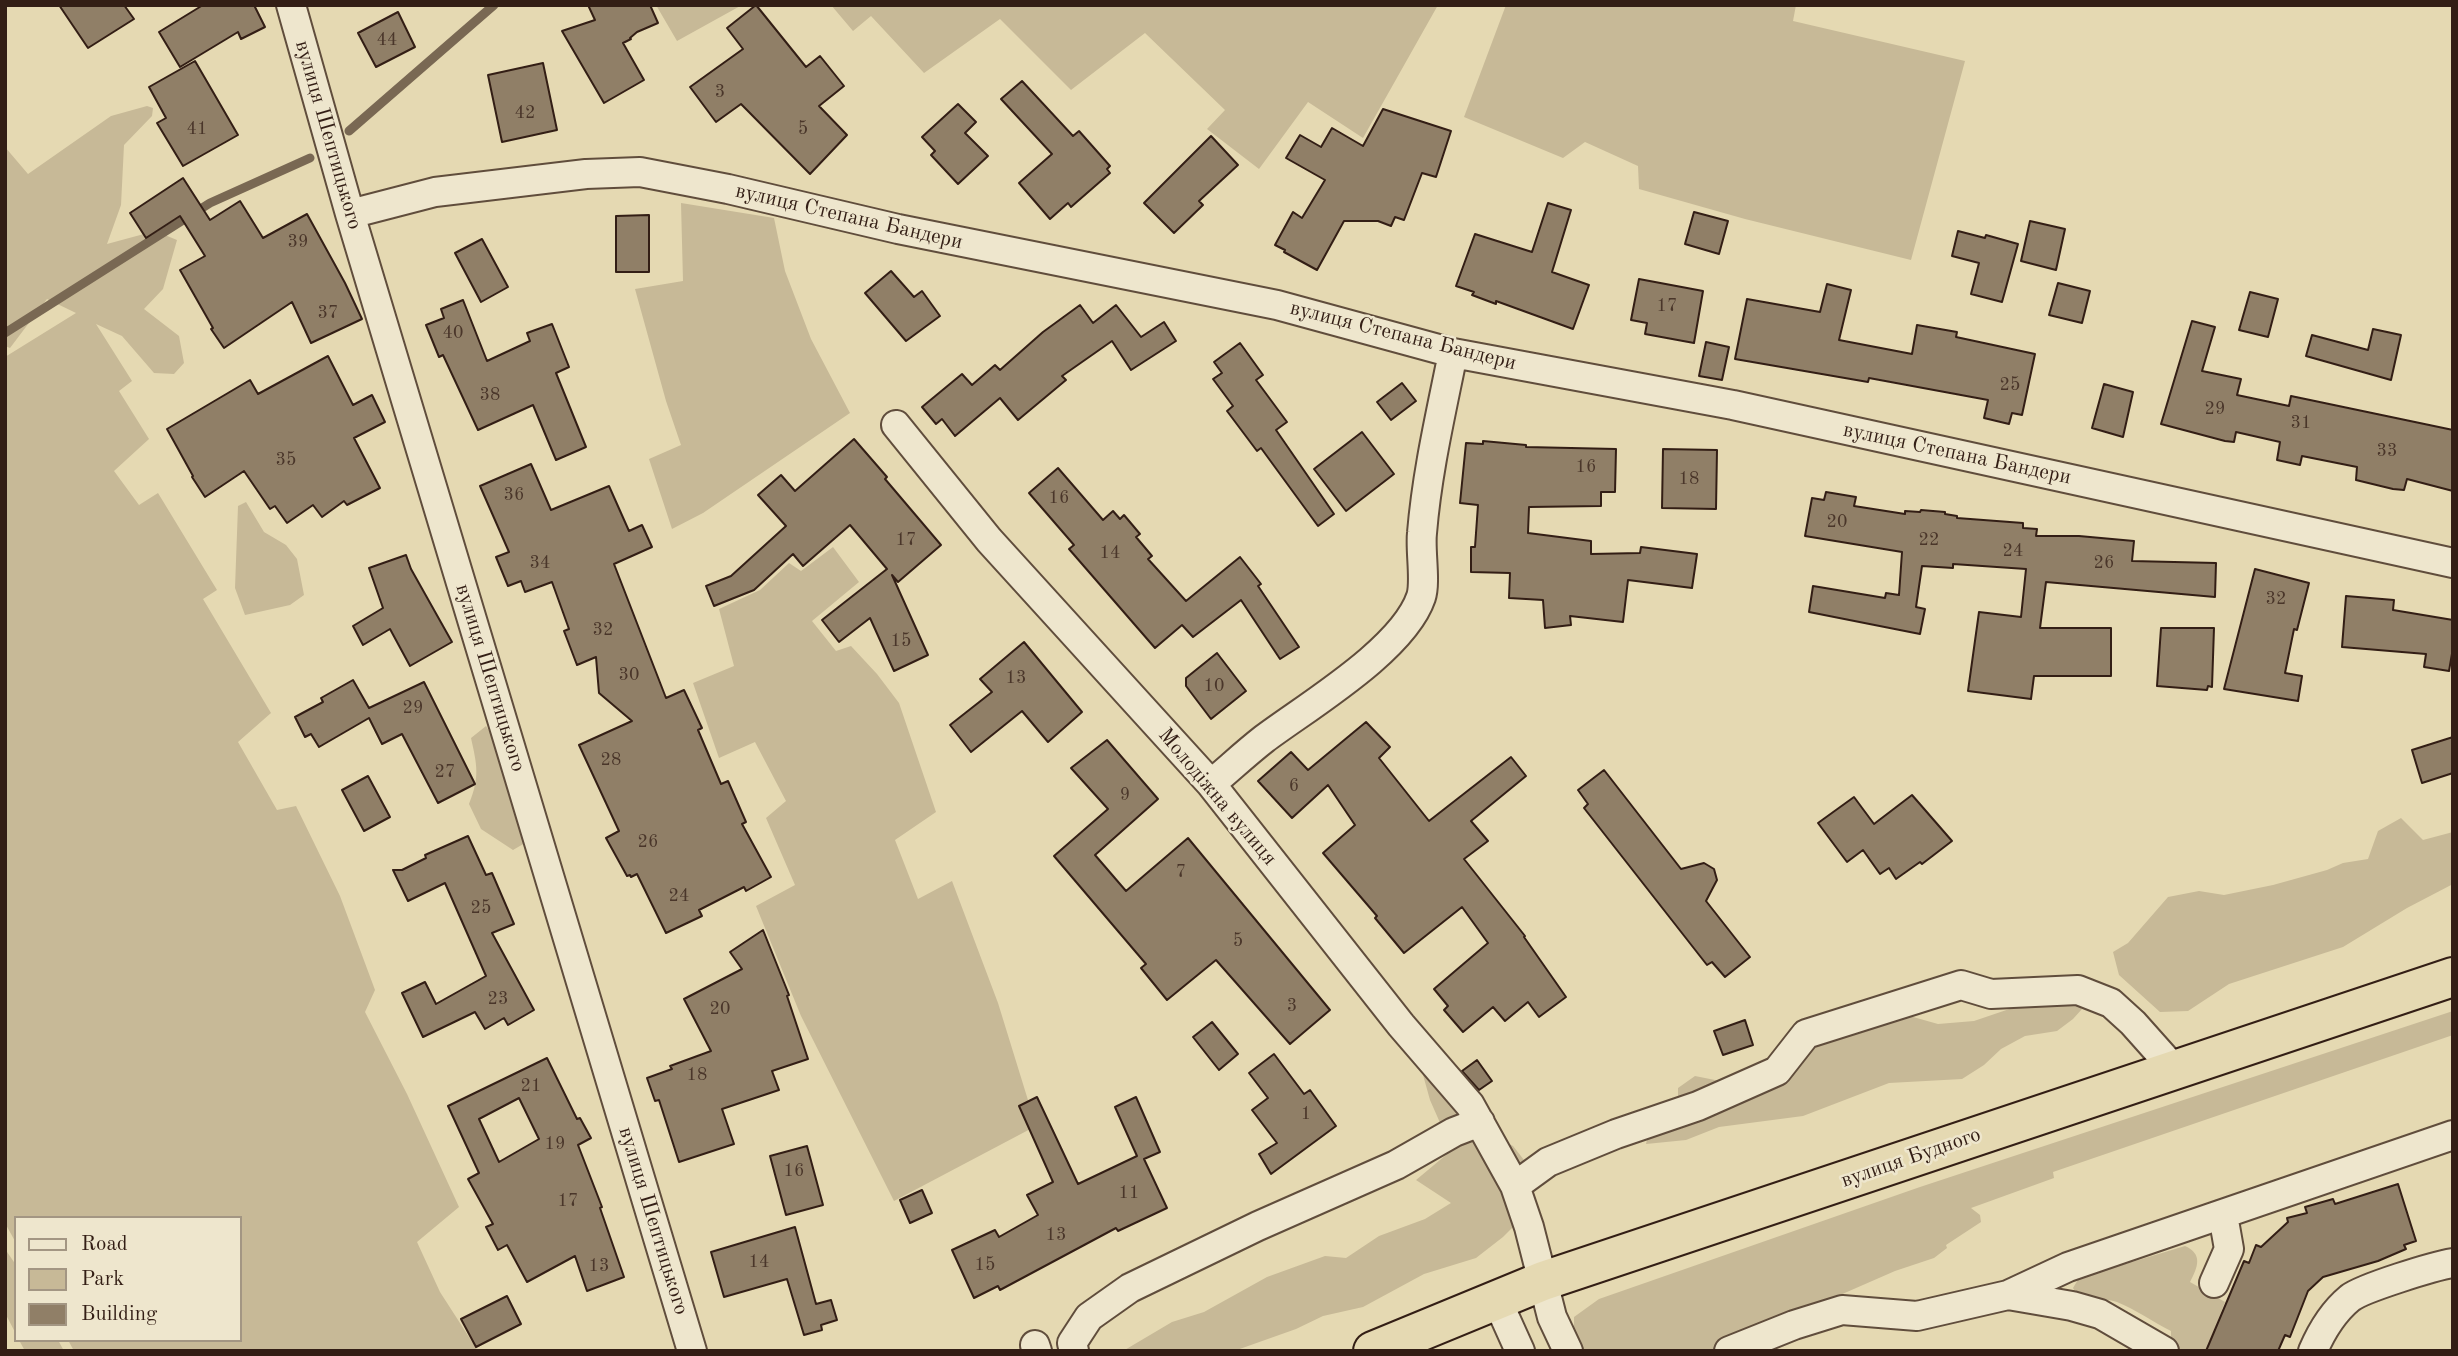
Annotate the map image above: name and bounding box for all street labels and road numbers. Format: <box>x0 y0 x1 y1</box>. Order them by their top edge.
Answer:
street label: вулиця Шептицького <box>289 38 367 232</box>
street label: вулиця Степана Бандери <box>733 179 965 255</box>
street label: вулиця Степана Бандери <box>1287 296 1519 376</box>
street label: вулиця Степана Бандери <box>1841 418 2073 490</box>
street label: вулиця Шептицького <box>449 581 531 775</box>
street label: Молодіжна вулиця <box>1152 723 1282 871</box>
street label: вулиця Будного <box>1838 1122 1984 1194</box>
street label: вулиця Шептицького <box>612 1124 694 1318</box>

